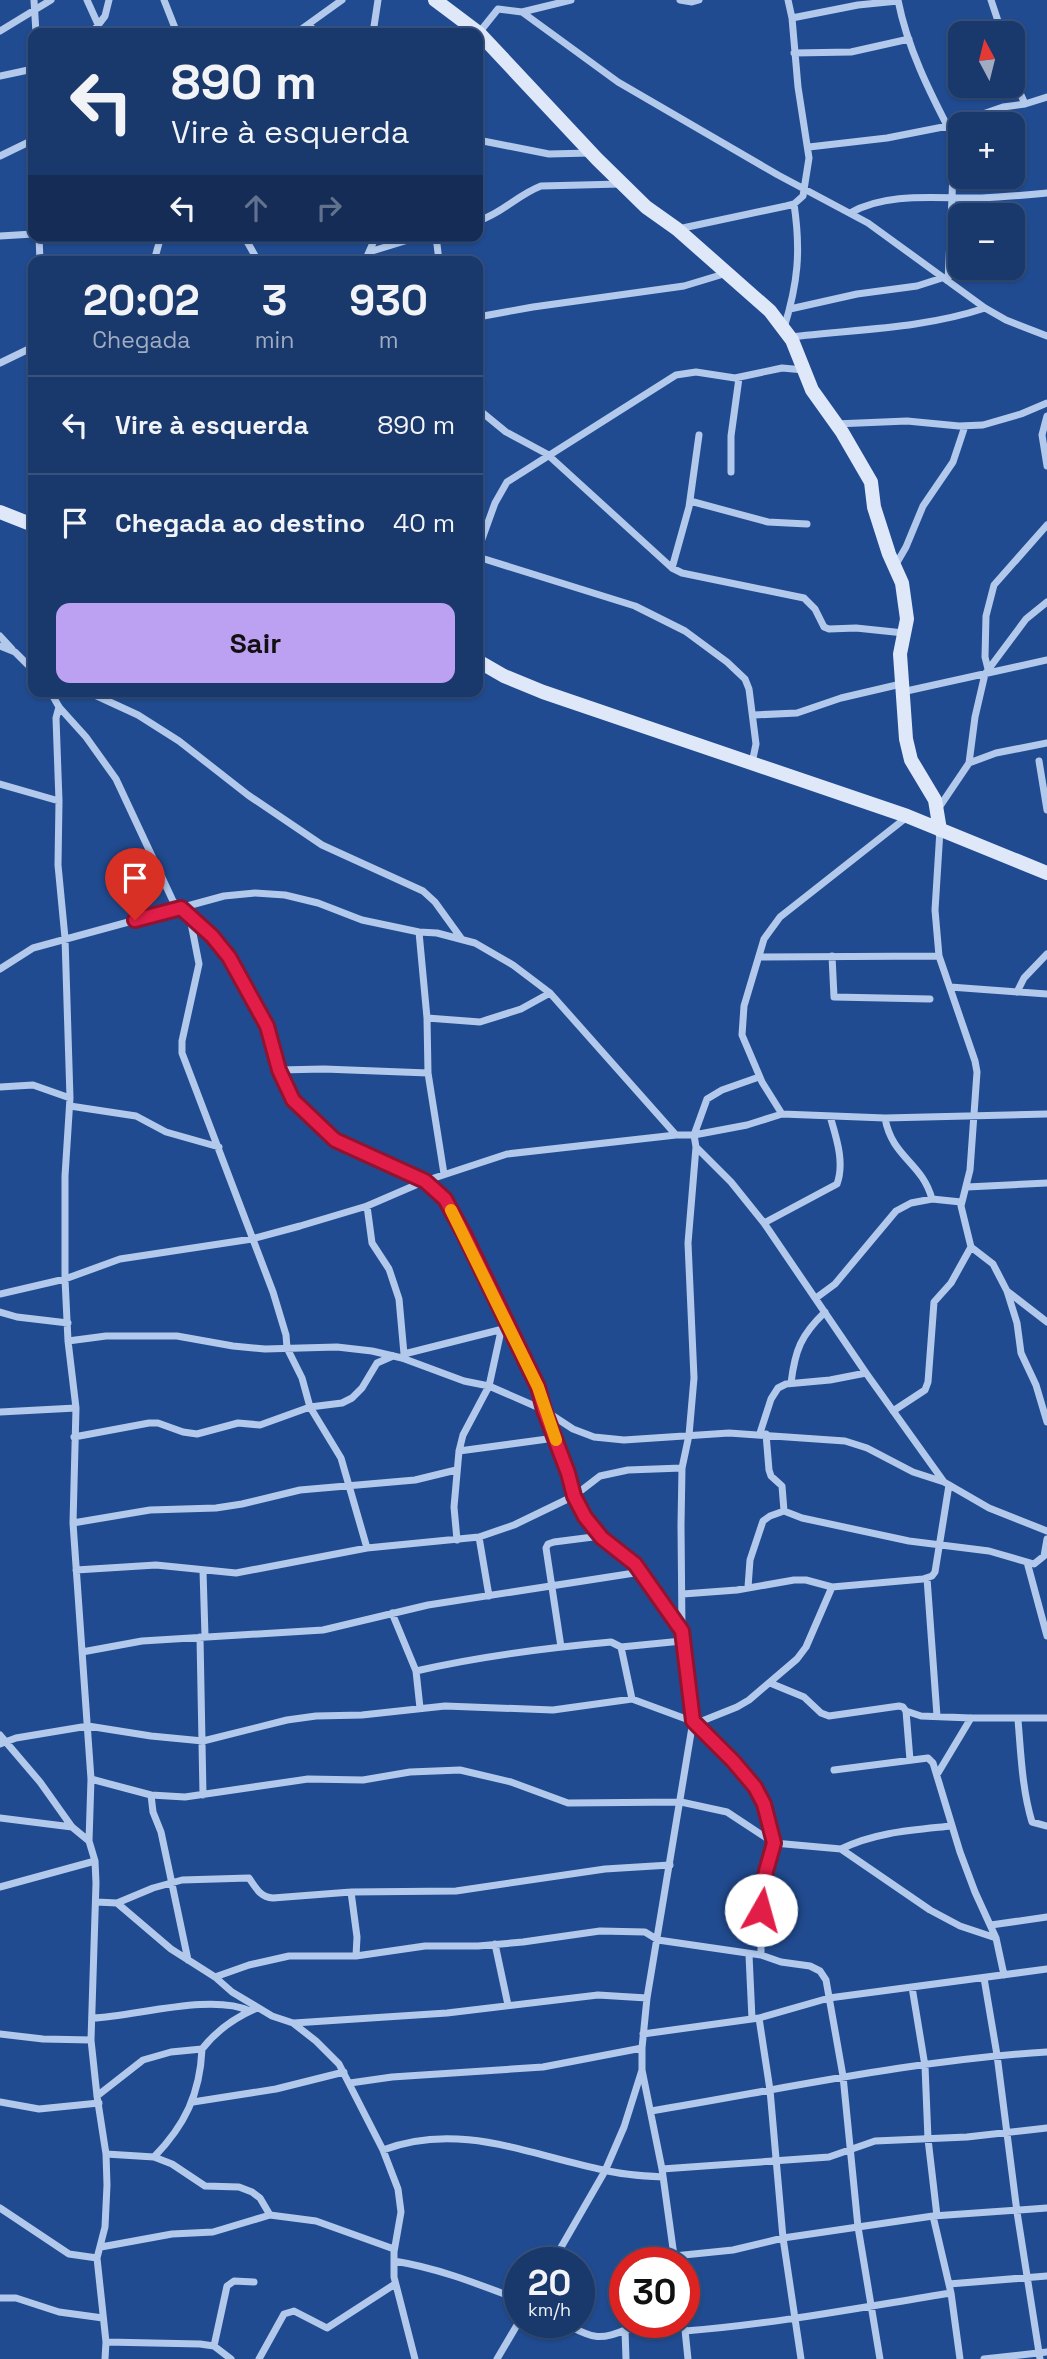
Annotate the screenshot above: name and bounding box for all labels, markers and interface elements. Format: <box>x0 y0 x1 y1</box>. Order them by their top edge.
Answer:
north arrow <box>948 21 1026 98</box>
map controls <box>948 21 1025 280</box>
text: 890 m <box>171 51 317 113</box>
icon: left <box>56 56 147 147</box>
text: Vire à esquerda <box>171 112 409 152</box>
button: + <box>948 112 1025 189</box>
icon: left <box>164 189 202 227</box>
icon: ahead <box>237 189 275 227</box>
icon: right <box>310 189 348 227</box>
button: − <box>948 203 1025 280</box>
text: 20:02 <box>83 274 200 327</box>
text: 3 <box>262 274 287 327</box>
text: 930 <box>349 274 428 327</box>
text: Chegada <box>92 325 191 355</box>
text: min <box>255 325 294 355</box>
text: m <box>379 325 399 355</box>
icon: left <box>56 406 94 444</box>
text: Vire à esquerda <box>115 408 309 442</box>
text: 890 m <box>377 408 455 442</box>
icon: arrive <box>56 504 94 542</box>
text: Chegada ao destino <box>115 506 365 540</box>
text: 40 m <box>393 506 455 540</box>
button: Sair <box>56 603 455 683</box>
pin <box>105 848 165 920</box>
icon: arrive <box>116 859 154 897</box>
position arrow <box>724 1873 798 1947</box>
speed limit sign: 30 <box>609 2247 700 2338</box>
text: 20 <box>528 2261 571 2305</box>
text: km/h <box>528 2298 571 2321</box>

